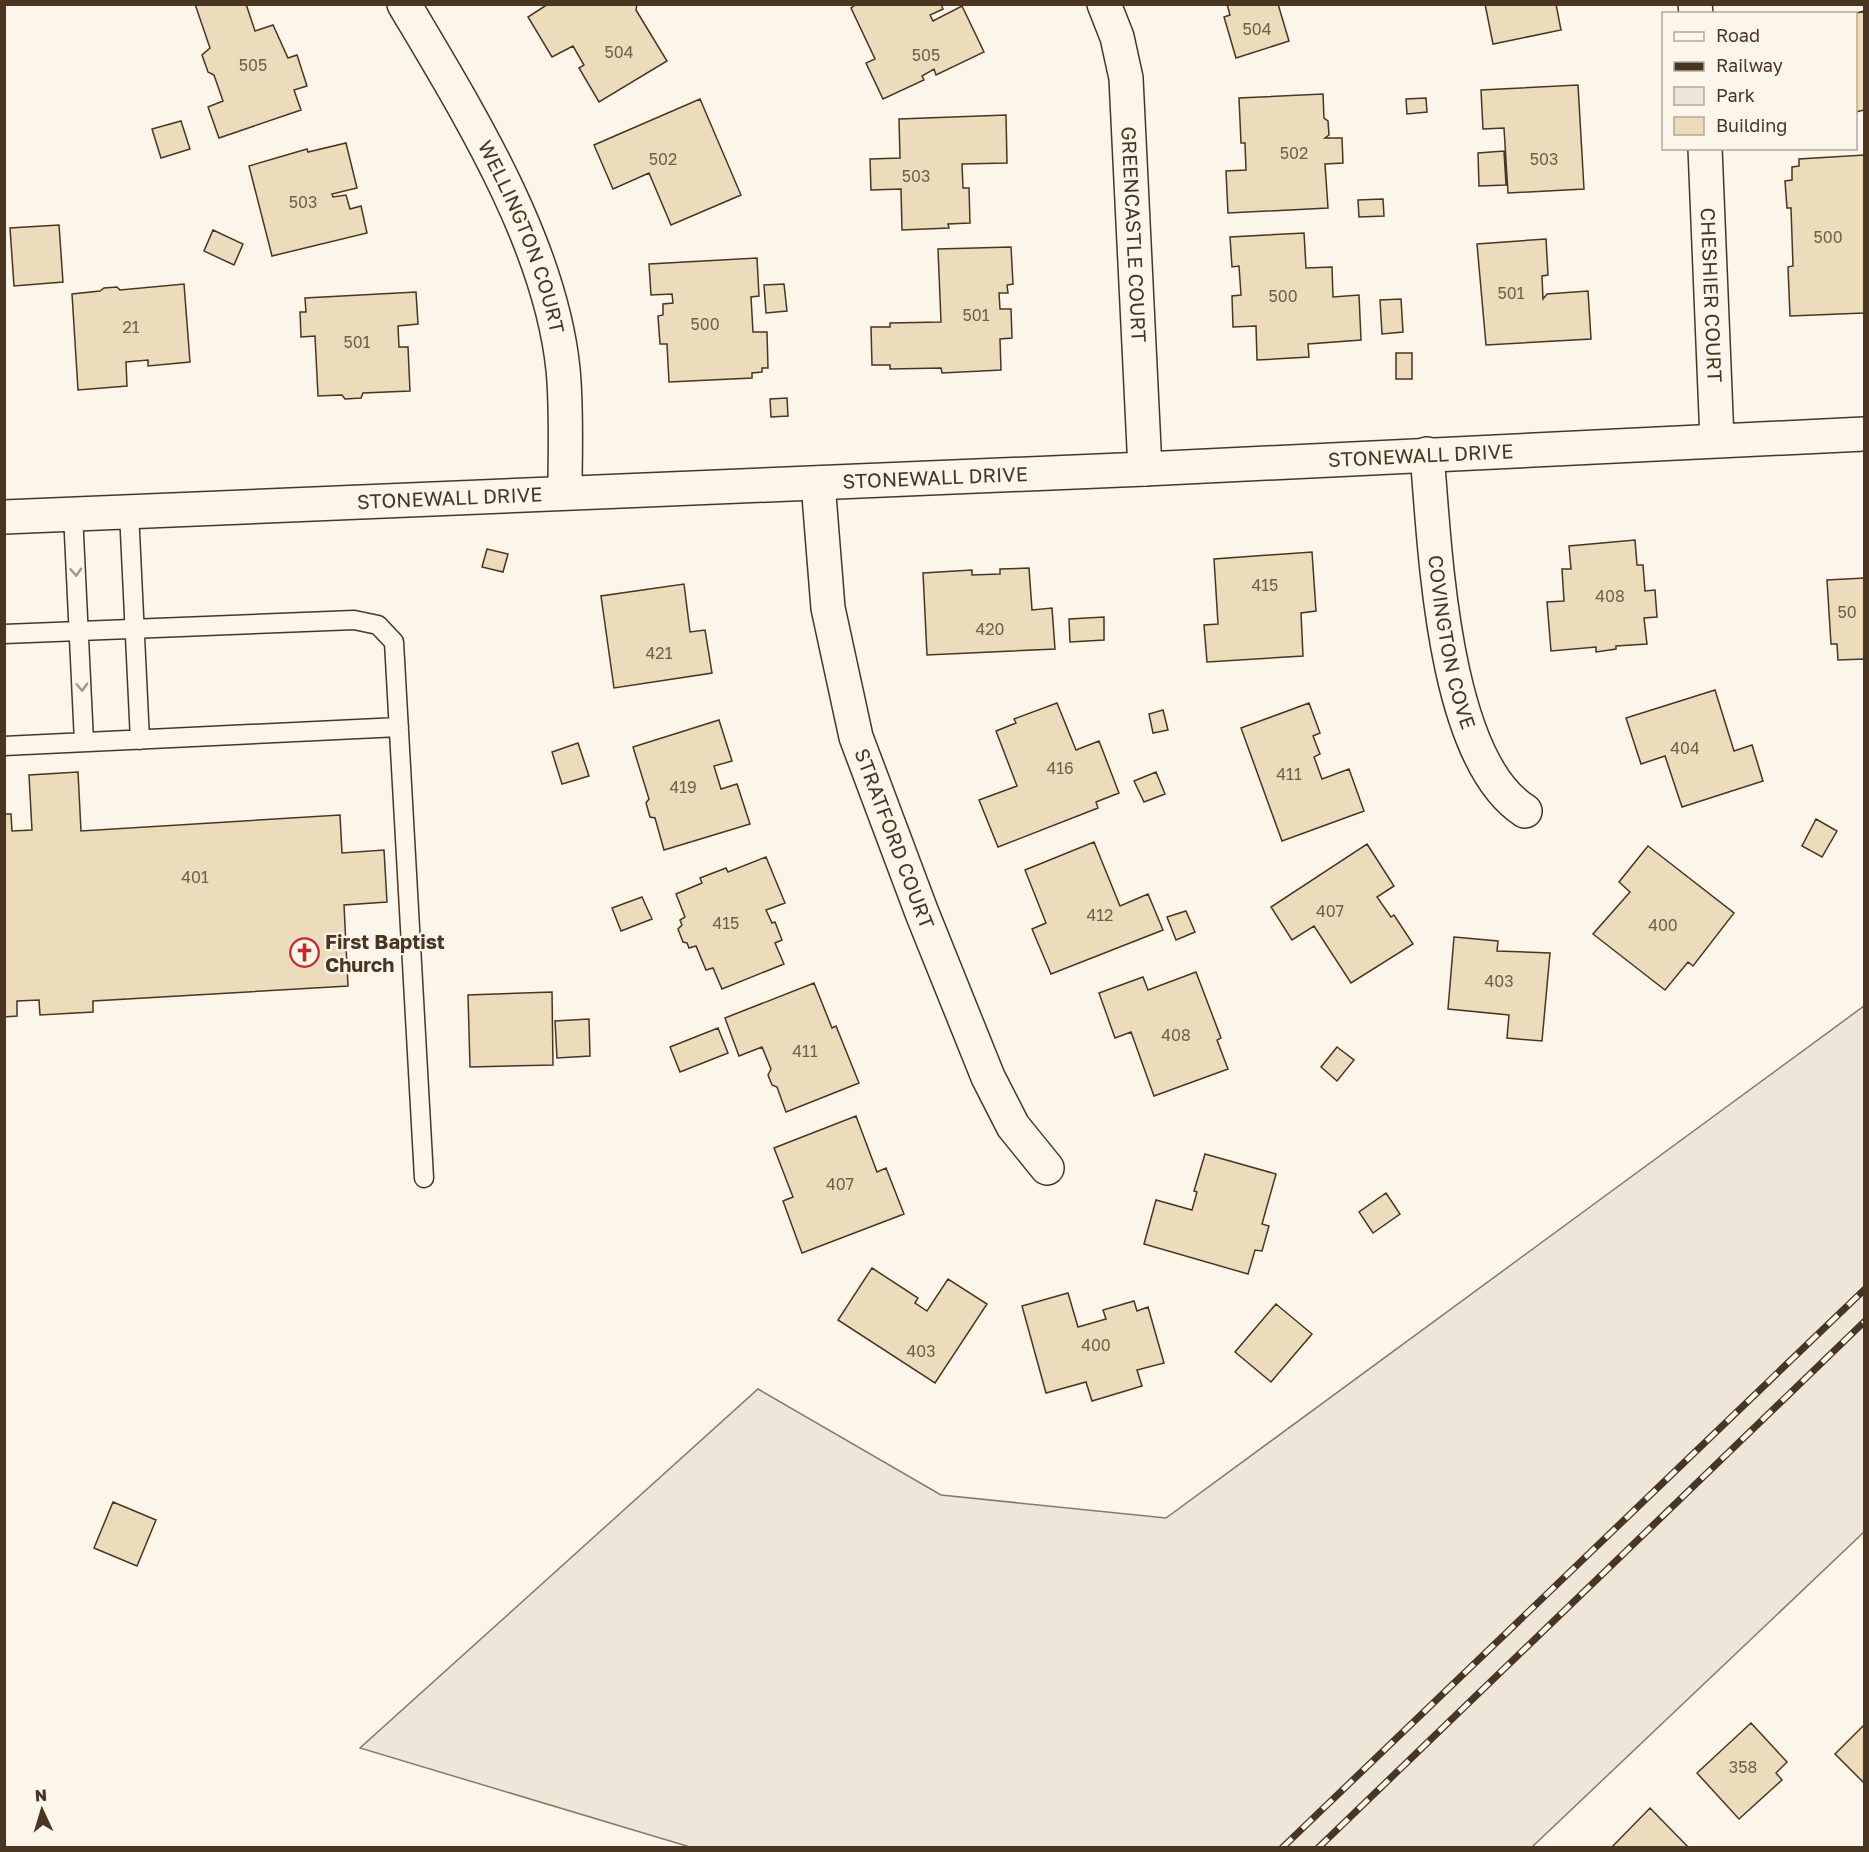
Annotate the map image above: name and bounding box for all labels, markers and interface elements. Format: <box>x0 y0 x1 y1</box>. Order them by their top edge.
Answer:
legend <box>1662 12 1857 150</box>
house number: 504 <box>1243 19 1271 39</box>
text: Road <box>1716 24 1760 46</box>
house number: 504 <box>605 42 633 62</box>
house number: 505 <box>912 45 940 65</box>
text: Railway <box>1716 54 1783 76</box>
house number: 505 <box>239 55 267 75</box>
text: Park <box>1716 84 1755 106</box>
text: Building <box>1716 114 1787 136</box>
street label: GREENCASTLE COURT <box>1117 126 1152 343</box>
street label: WELLINGTON COURT <box>474 136 570 335</box>
house number: 502 <box>1280 143 1308 163</box>
house number: 502 <box>649 149 677 169</box>
house number: 503 <box>1530 149 1558 169</box>
house number: 503 <box>902 166 930 186</box>
house number: 503 <box>289 192 317 212</box>
street label: CHESHIER COURT <box>1696 207 1728 383</box>
house number: 500 <box>1813 227 1843 247</box>
house number: 501 <box>1498 283 1525 303</box>
house number: 500 <box>1268 286 1298 306</box>
house number: 501 <box>963 305 990 325</box>
house number: 500 <box>690 314 720 334</box>
house number: 21 <box>122 317 140 337</box>
house number: 501 <box>344 332 371 352</box>
street label: STONEWALL DRIVE <box>1327 438 1514 471</box>
street label: STONEWALL DRIVE <box>842 461 1028 493</box>
street label: STONEWALL DRIVE <box>356 481 543 513</box>
street label: COVINGTON COVE <box>1424 554 1481 732</box>
one-way arrow <box>70 568 83 577</box>
house number: 415 <box>1252 575 1278 595</box>
house number: 408 <box>1595 586 1625 606</box>
house number: 50 <box>1837 602 1857 622</box>
house number: 420 <box>976 619 1004 639</box>
house number: 421 <box>646 643 673 663</box>
one-way arrow <box>76 682 88 691</box>
house number: 404 <box>1670 738 1700 758</box>
street label: STRATFORD COURT <box>850 745 940 932</box>
house number: 416 <box>1046 758 1074 778</box>
house number: 411 <box>1276 764 1302 784</box>
house number: 419 <box>669 777 697 797</box>
house number: 401 <box>181 867 209 887</box>
house number: 407 <box>1316 901 1344 921</box>
house number: 412 <box>1087 905 1113 925</box>
house number: 415 <box>713 913 739 933</box>
house number: 400 <box>1648 915 1678 935</box>
place label: First Baptist Church <box>325 929 445 976</box>
church icon: First Baptist Church <box>288 937 320 969</box>
house number: 403 <box>1484 971 1514 991</box>
house number: 408 <box>1161 1025 1191 1045</box>
house number: 411 <box>792 1041 818 1061</box>
house number: 407 <box>826 1174 854 1194</box>
house number: 400 <box>1081 1335 1111 1355</box>
house number: 403 <box>906 1341 936 1361</box>
house number: 358 <box>1729 1757 1757 1777</box>
north arrow <box>12 1780 72 1840</box>
text: N <box>34 1785 48 1805</box>

